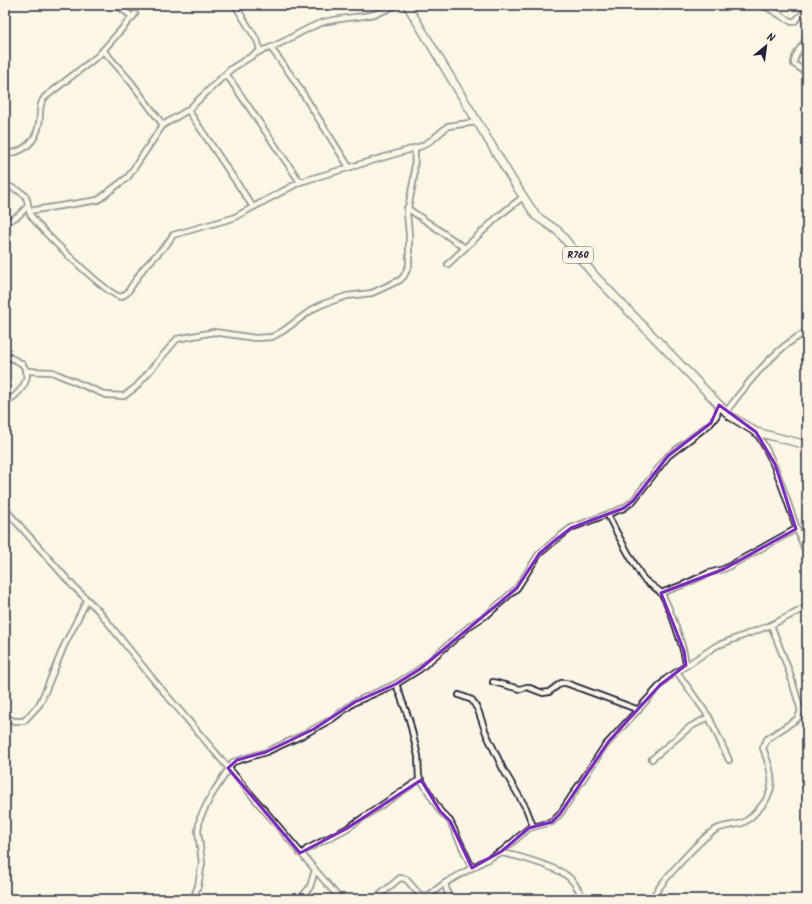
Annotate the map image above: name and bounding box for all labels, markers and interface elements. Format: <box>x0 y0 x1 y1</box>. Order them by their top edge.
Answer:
north arrow <box>746 26 786 66</box>
text: N <box>763 29 778 48</box>
road number: R760 <box>563 247 593 263</box>

